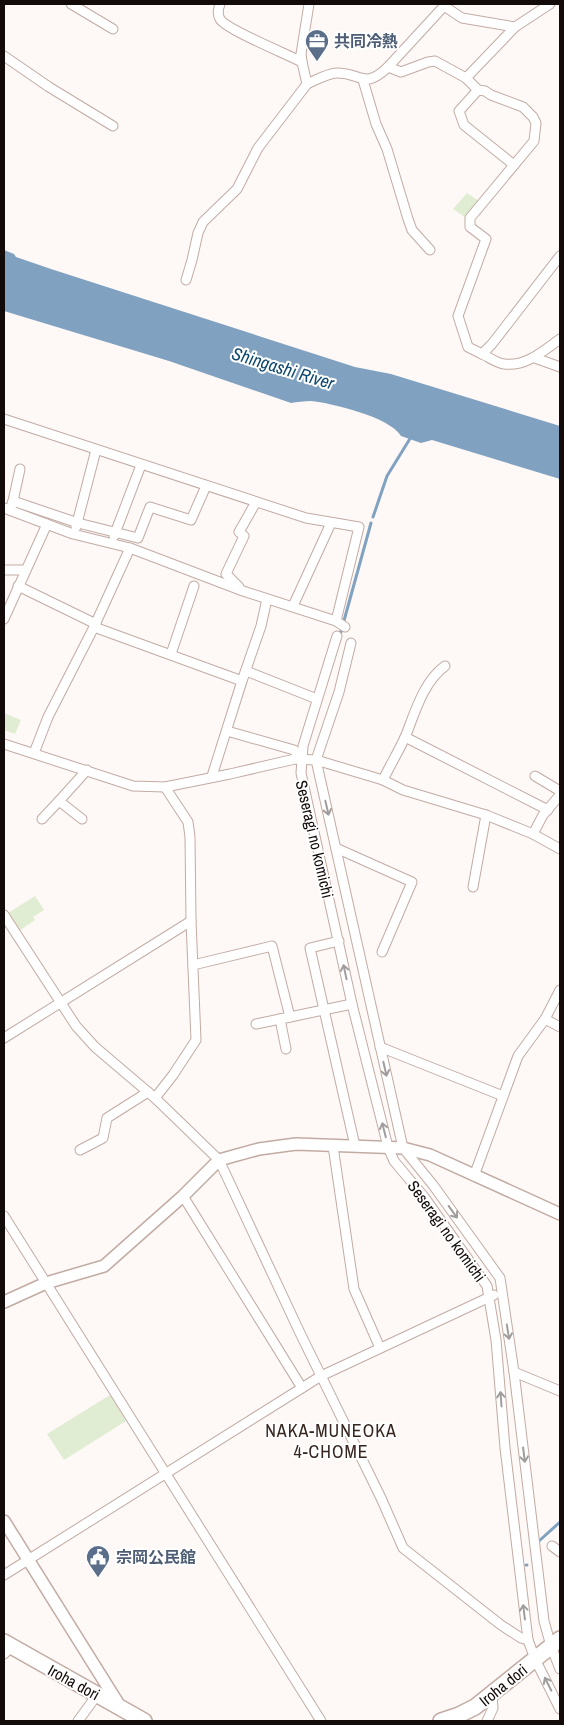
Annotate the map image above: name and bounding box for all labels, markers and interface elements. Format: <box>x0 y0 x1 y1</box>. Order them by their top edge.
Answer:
office icon: 共同冷熱 <box>304 28 330 62</box>
place label: 共同冷熱 <box>334 30 398 52</box>
water label: Shingashi River <box>229 341 338 396</box>
street label: Seseragi no komichi <box>291 778 339 900</box>
one-way arrow <box>323 799 332 815</box>
one-way arrow <box>340 965 349 981</box>
one-way arrow <box>381 1060 390 1076</box>
one-way arrow <box>379 1122 388 1138</box>
street label: Seseragi no komichi <box>403 1176 491 1286</box>
one-way arrow <box>448 1205 458 1219</box>
one-way arrow <box>503 1324 513 1340</box>
one-way arrow <box>496 1391 505 1407</box>
district label: NAKA-MUNEOKA 4-CHOME <box>265 1418 397 1464</box>
one-way arrow <box>519 1446 529 1462</box>
public building icon: 宗岡公民館 <box>85 1544 111 1578</box>
place label: 宗岡公民館 <box>116 1546 196 1568</box>
one-way arrow <box>519 1604 529 1620</box>
street label: Iroha dori <box>44 1659 104 1705</box>
street label: Iroha dori <box>474 1659 532 1711</box>
one-way arrow <box>543 1677 552 1692</box>

